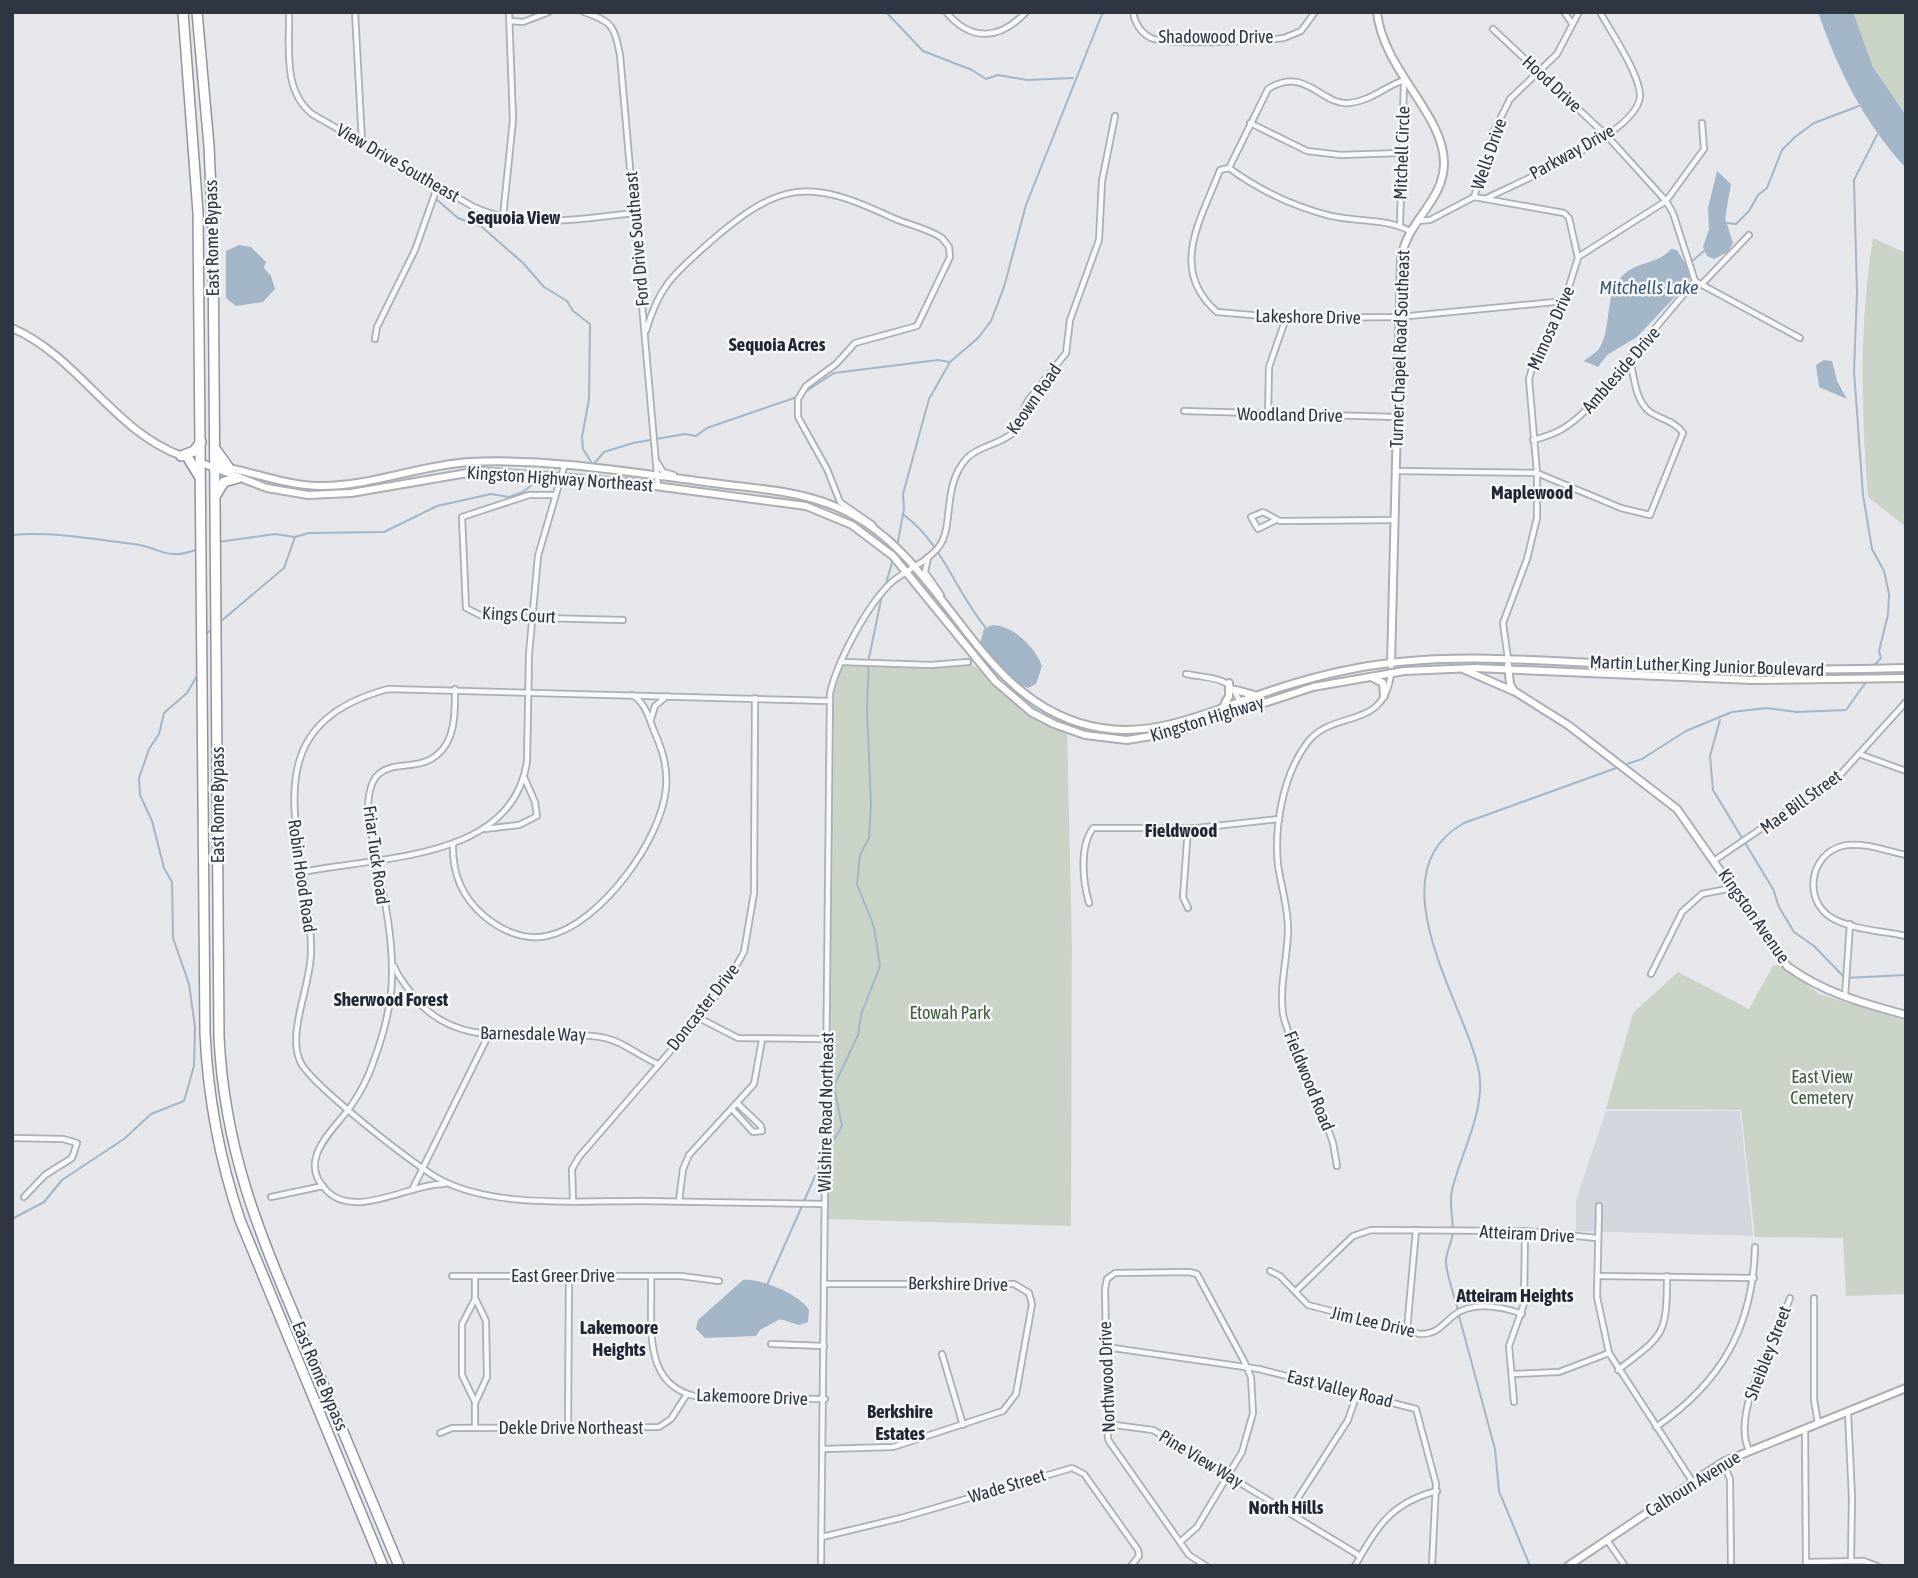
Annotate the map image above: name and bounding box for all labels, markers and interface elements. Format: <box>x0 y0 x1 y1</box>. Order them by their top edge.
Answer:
street label: Shadowood Drive <box>1159 26 1273 47</box>
street label: Hood Drive <box>1518 51 1586 116</box>
street label: Mitchell Circle <box>1389 106 1414 200</box>
street label: Wells Drive <box>1467 115 1510 192</box>
street label: View Drive Southeast <box>333 119 463 206</box>
street label: Parkway Drive <box>1526 120 1618 183</box>
street label: Ford Drive Southeast <box>620 170 653 308</box>
street label: East Rome Bypass <box>200 179 223 297</box>
district label: Sequoia View <box>468 206 561 228</box>
street label: Turner Chapel Road Southeast <box>1386 249 1413 448</box>
water label: Mitchells Lake <box>1599 276 1699 298</box>
street label: Mimosa Drive <box>1523 283 1578 373</box>
street label: Lakeshore Drive <box>1255 305 1361 328</box>
street label: Ambleside Drive <box>1577 322 1664 417</box>
district label: Sequoia Acres <box>729 333 826 355</box>
street label: Keown Road <box>1002 359 1065 438</box>
street label: Woodland Drive <box>1237 403 1343 426</box>
street label: Kingston Highway Northeast <box>466 462 654 495</box>
district label: Maplewood <box>1491 481 1573 503</box>
street label: Kings Court <box>482 602 556 627</box>
street label: Martin Luther King Junior Boulevard <box>1589 651 1825 680</box>
street label: Kingston Highway <box>1147 691 1266 746</box>
street label: East Rome Bypass <box>207 747 228 863</box>
street label: Mae Bill Street <box>1756 765 1845 838</box>
street label: Friar Tuck Road <box>359 804 394 906</box>
street label: Robin Hood Road <box>284 818 321 934</box>
district label: Fieldwood <box>1145 819 1217 841</box>
street label: Kingston Avenue <box>1714 865 1795 967</box>
street label: Doncaster Drive <box>662 959 743 1054</box>
district label: Sherwood Forest <box>334 988 449 1010</box>
park label: Etowah Park <box>909 1002 991 1023</box>
street label: Barnesdale Way <box>480 1022 586 1045</box>
street label: Fieldwood Road <box>1280 1028 1339 1134</box>
street label: Wilshire Road Northeast <box>814 1032 837 1192</box>
park label: East View Cemetery <box>1790 1066 1854 1108</box>
street label: Atteiram Drive <box>1479 1221 1575 1246</box>
street label: East Greer Drive <box>511 1265 615 1286</box>
street label: Berkshire Drive <box>908 1272 1008 1295</box>
district label: Atteiram Heights <box>1455 1284 1574 1306</box>
street label: Jim Lee Drive <box>1329 1302 1417 1341</box>
street label: Sheibley Street <box>1740 1303 1795 1403</box>
district label: Lakemoore Heights <box>580 1316 659 1360</box>
street label: East Rome Bypass <box>288 1318 353 1434</box>
street label: Northwood Drive <box>1094 1321 1119 1433</box>
street label: East Valley Road <box>1285 1365 1395 1412</box>
street label: Lakemoore Drive <box>696 1384 808 1409</box>
district label: Berkshire Estates <box>867 1400 933 1444</box>
street label: Dekle Drive Northeast <box>498 1417 644 1438</box>
street label: Pine View Way <box>1155 1425 1247 1492</box>
street label: Calhoun Avenue <box>1641 1446 1744 1521</box>
street label: Wade Street <box>966 1464 1048 1507</box>
district label: North Hills <box>1248 1496 1324 1518</box>

